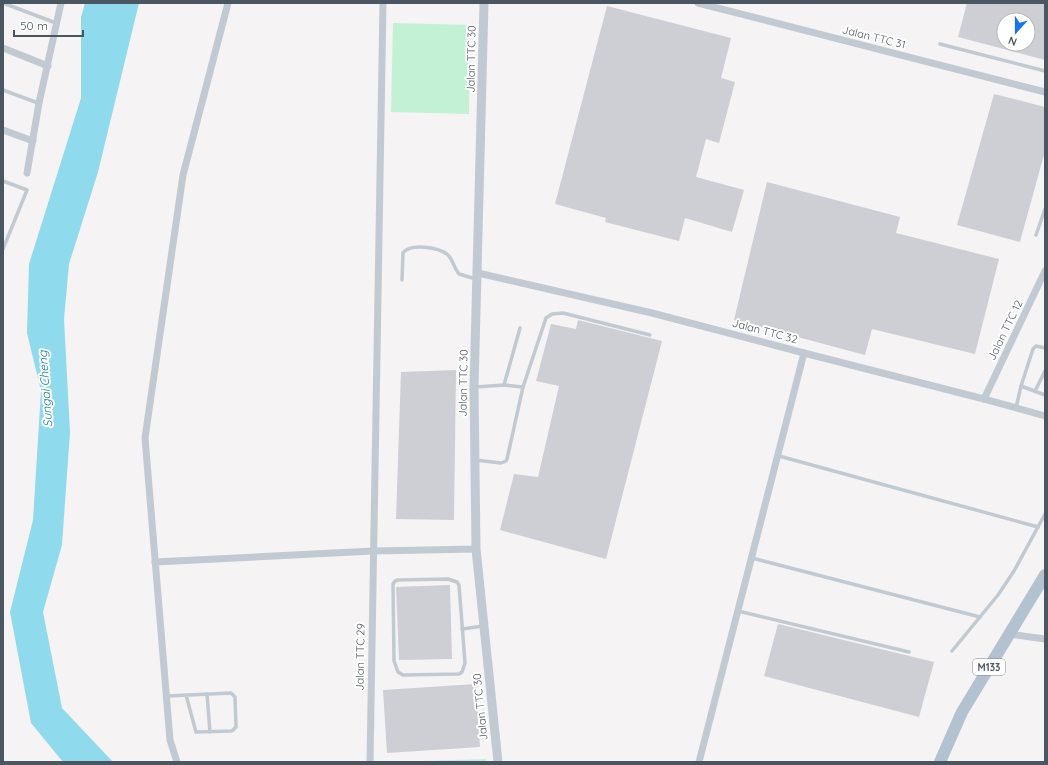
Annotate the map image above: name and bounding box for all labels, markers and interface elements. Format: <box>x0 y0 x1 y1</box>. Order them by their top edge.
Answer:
scale bar <box>14 12 83 38</box>
north arrow <box>996 12 1036 52</box>
text: 50 m <box>20 18 48 33</box>
street label: Jalan TTC 31 <box>841 22 907 52</box>
street label: Jalan TTC 30 <box>463 25 479 93</box>
text: N <box>1006 33 1019 49</box>
street label: Jalan TTC 12 <box>984 298 1026 362</box>
street label: Jalan TTC 32 <box>731 316 799 346</box>
water label: Sungai Cheng <box>35 349 55 428</box>
street label: Jalan TTC 30 <box>455 349 471 417</box>
street label: Jalan TTC 29 <box>352 623 368 691</box>
road number: M133 <box>973 659 1005 675</box>
street label: Jalan TTC 30 <box>470 673 490 741</box>

